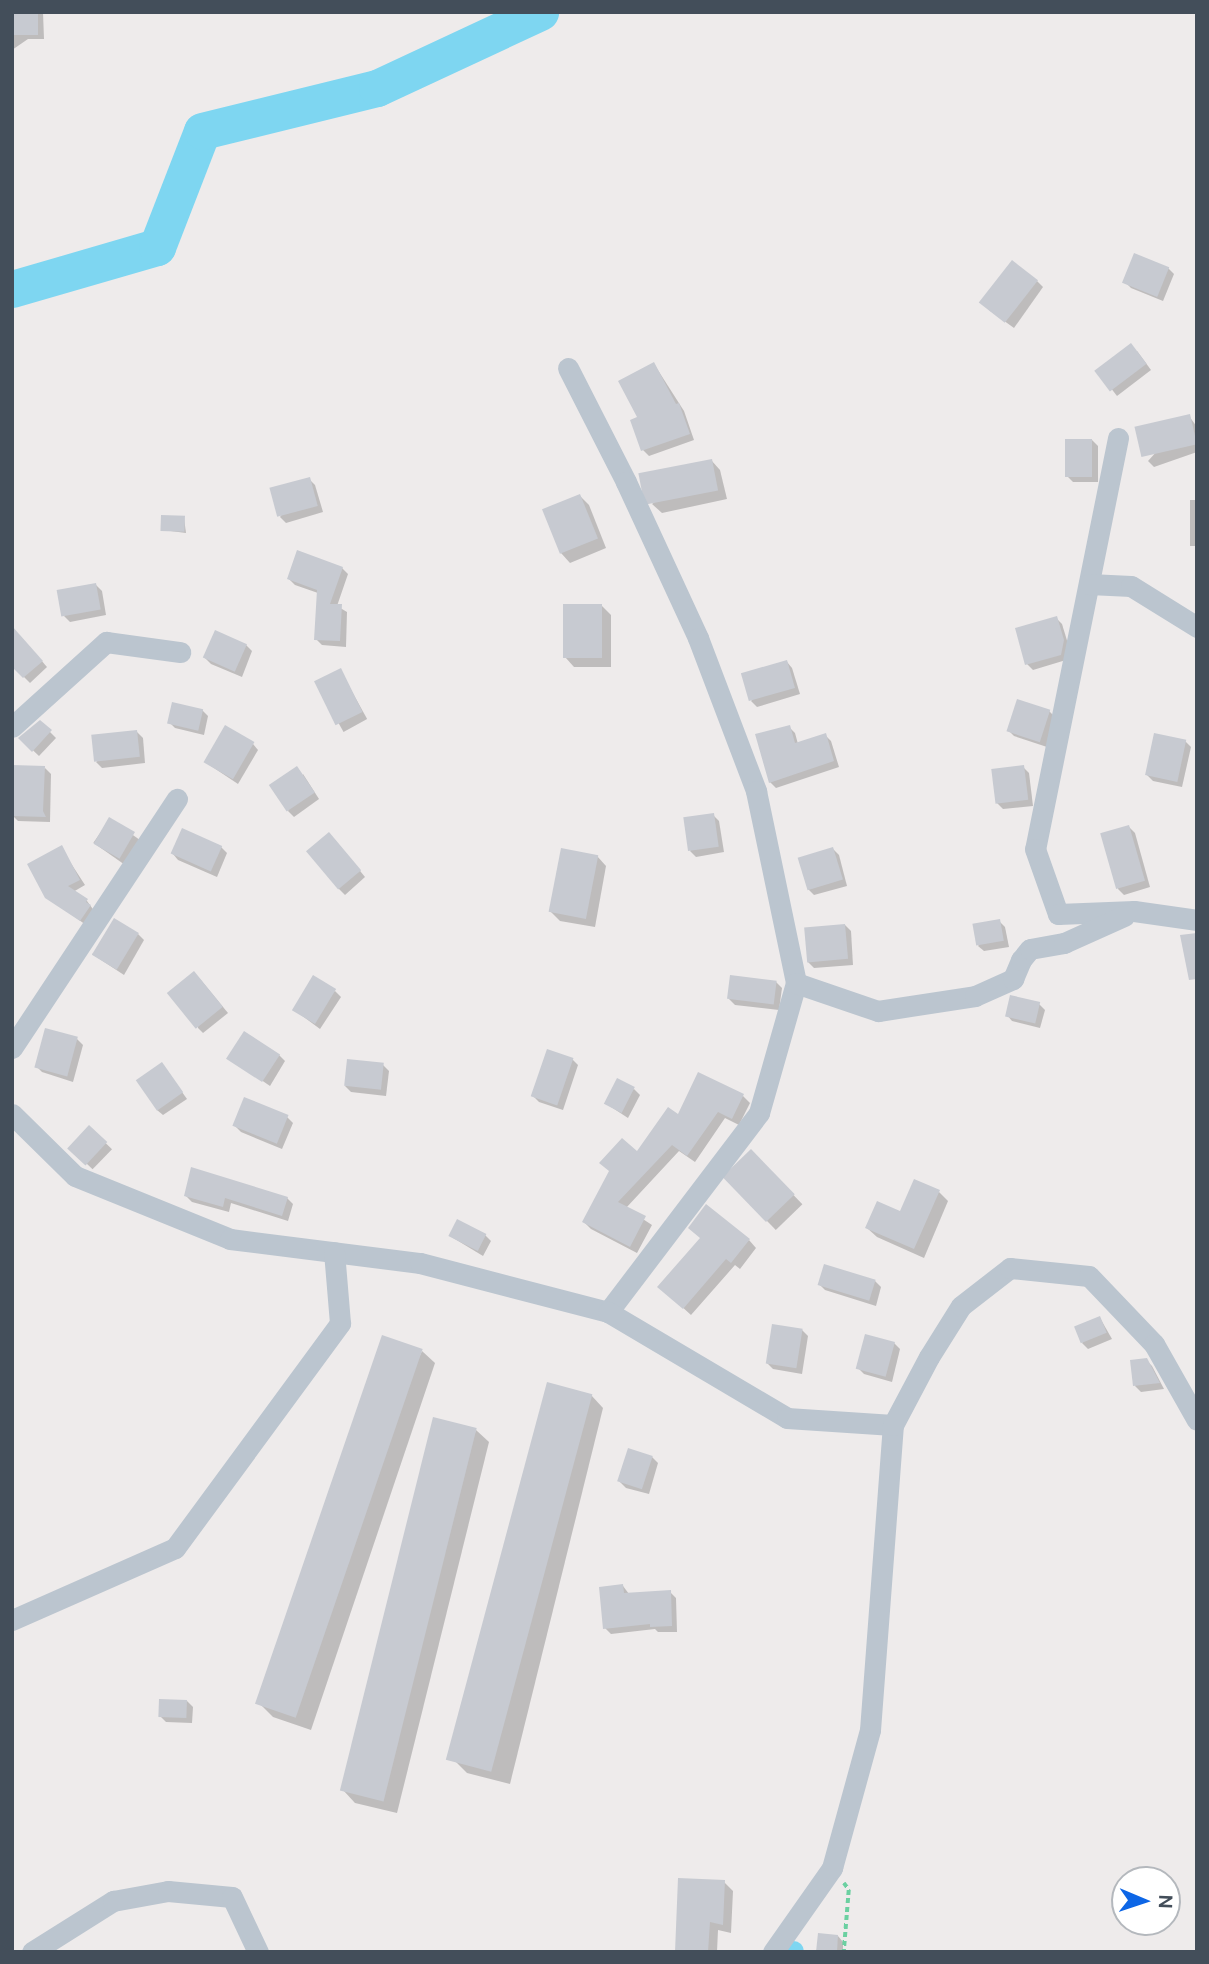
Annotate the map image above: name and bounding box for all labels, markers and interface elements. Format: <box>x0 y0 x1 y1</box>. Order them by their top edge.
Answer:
north arrow <box>1111 1866 1181 1936</box>
text: N <box>1153 1894 1178 1909</box>

